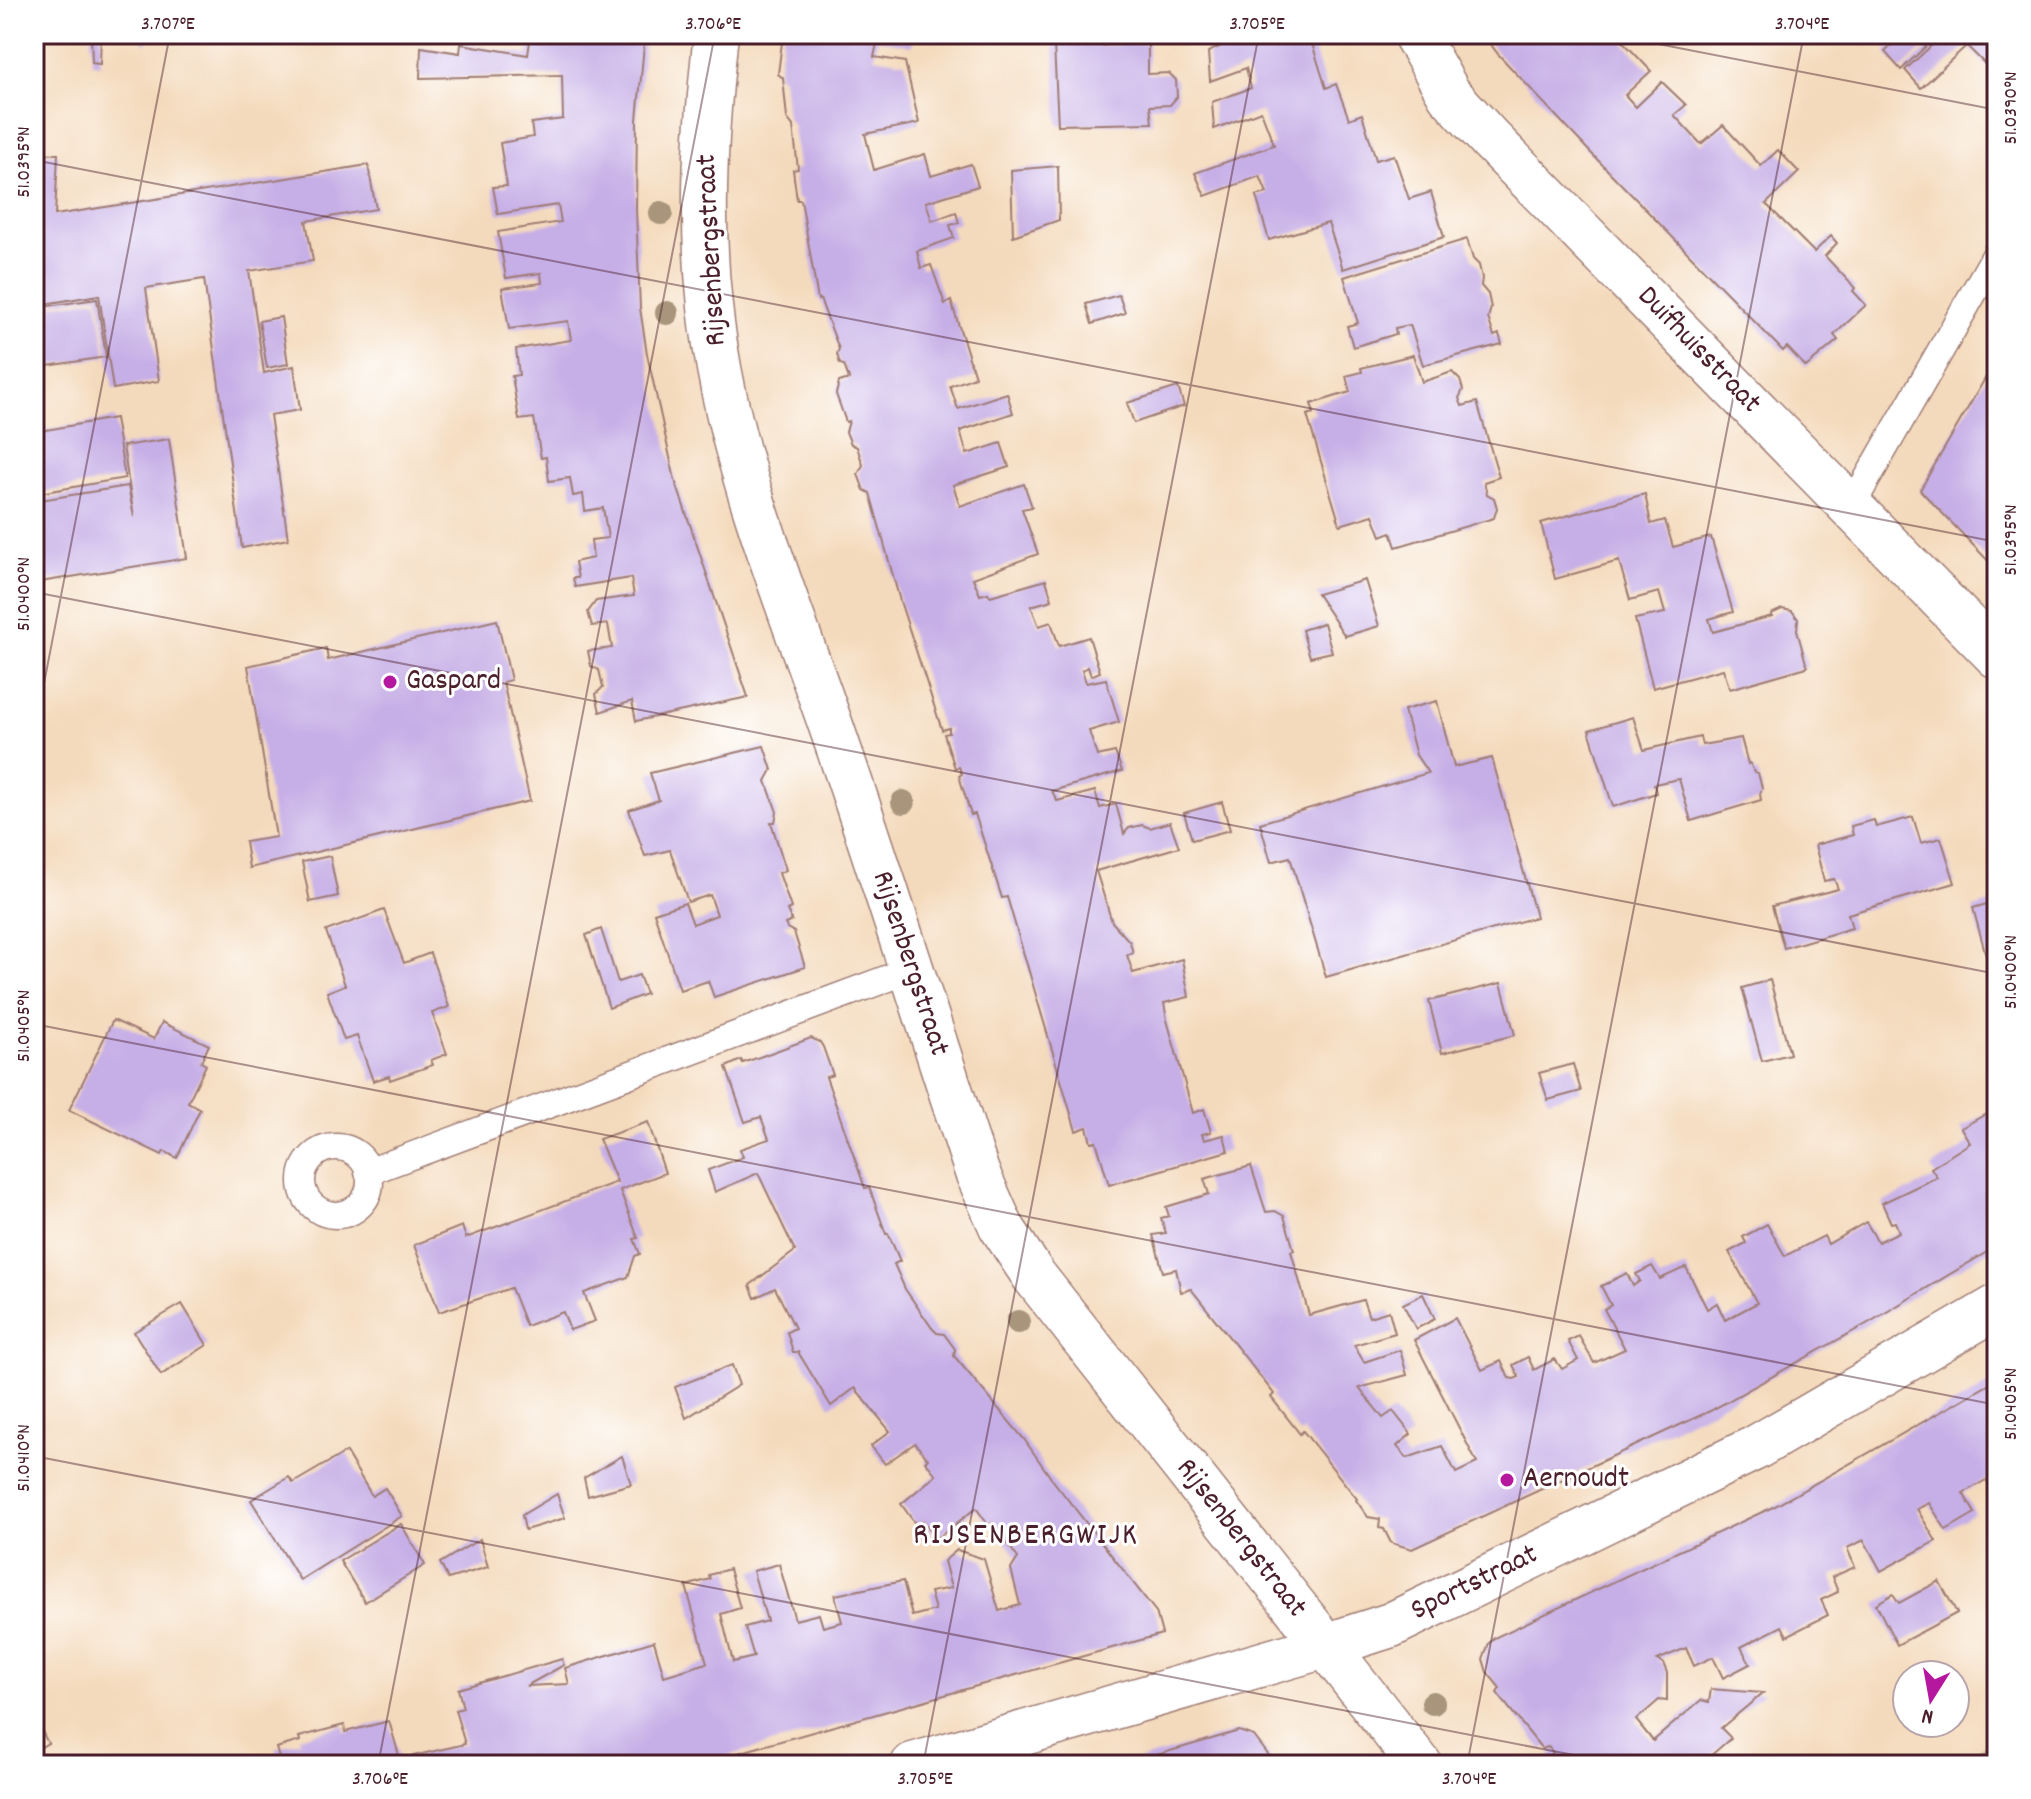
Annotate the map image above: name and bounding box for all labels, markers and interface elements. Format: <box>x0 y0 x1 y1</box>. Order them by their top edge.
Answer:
text: 3.707°E <box>141 11 195 39</box>
text: 3.706°E <box>685 11 741 39</box>
text: 3.705°E <box>1229 11 1285 39</box>
text: 3.704°E <box>1775 11 1829 39</box>
text: 51.0390°N <box>1998 71 2026 145</box>
text: 51.0395°N <box>11 126 39 198</box>
street label: Rijsenbergstraat <box>687 153 739 347</box>
street label: Duifhuisstraat <box>1626 277 1770 425</box>
text: 51.0395°N <box>1998 504 2026 576</box>
text: 51.0400°N <box>11 557 39 631</box>
place label: Gaspard <box>406 661 501 704</box>
marker: Gaspard <box>381 673 399 691</box>
street label: Rijsenbergstraat <box>859 866 959 1062</box>
text: 51.0400°N <box>1998 935 2026 1009</box>
text: 51.0405°N <box>11 990 39 1062</box>
text: 51.0405°N <box>1998 1368 2026 1440</box>
text: 51.0410°N <box>11 1424 39 1492</box>
street label: Rijsenbergstraat <box>1164 1450 1316 1628</box>
place label: Aernoudt <box>1523 1459 1629 1502</box>
marker: Aernoudt <box>1498 1471 1516 1489</box>
district label: RIJSENBERGWIJK <box>913 1514 1139 1560</box>
street label: Sportstraat <box>1404 1535 1546 1633</box>
north arrow <box>1891 1659 1971 1739</box>
text: N <box>1919 1699 1936 1731</box>
text: 3.706°E <box>352 1766 408 1794</box>
text: 3.705°E <box>897 1766 953 1794</box>
text: 3.704°E <box>1442 1766 1496 1794</box>

